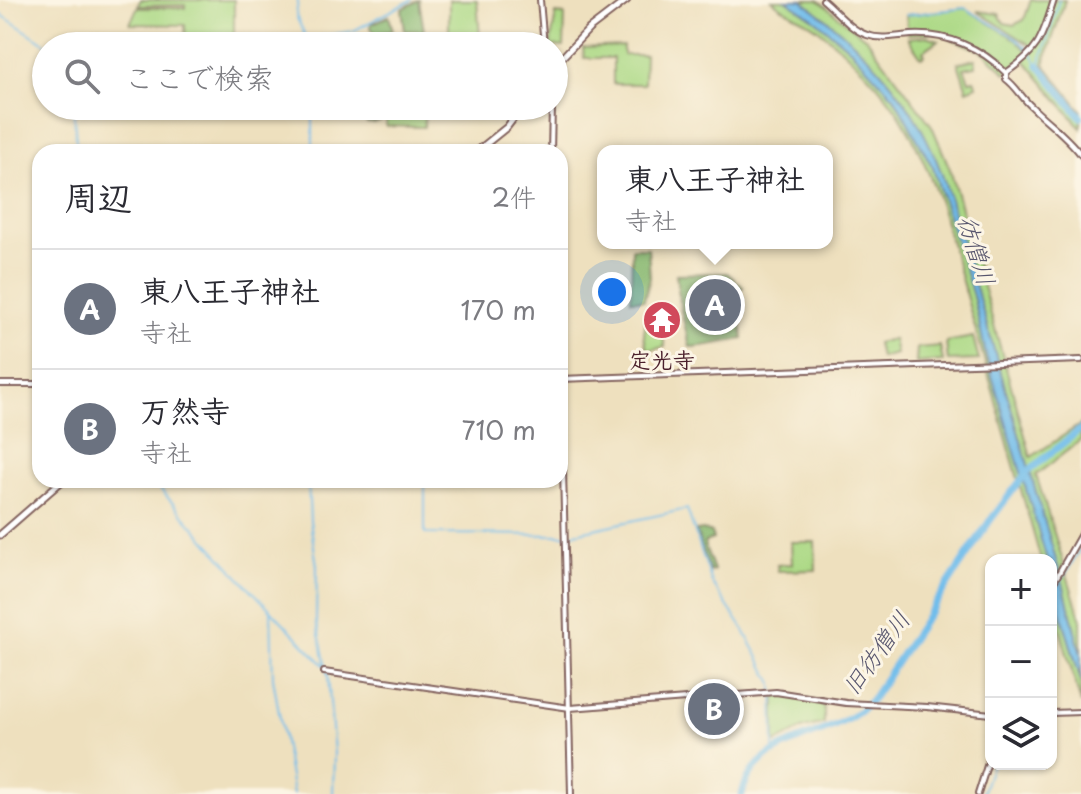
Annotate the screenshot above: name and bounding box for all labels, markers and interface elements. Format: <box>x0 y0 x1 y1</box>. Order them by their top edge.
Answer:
search box <box>32 32 568 120</box>
icon: search <box>60 54 104 98</box>
text: ここで検索 <box>124 54 274 99</box>
popup <box>597 145 833 249</box>
text: 東八王子神社 <box>625 155 805 200</box>
text: 周辺 <box>64 170 132 222</box>
text: 2件 <box>492 177 536 216</box>
text: 寺社 <box>625 200 677 239</box>
water label: 彷僧川 <box>950 210 1006 290</box>
text: 東八王子神社 <box>140 267 320 312</box>
your location <box>592 272 632 312</box>
pin: A <box>689 275 741 335</box>
text: A <box>80 290 100 329</box>
text: 170 m <box>461 290 536 329</box>
temple icon: 定光寺 <box>641 299 683 341</box>
text: 寺社 <box>140 312 192 351</box>
place label: 定光寺 <box>629 342 695 375</box>
text: 万然寺 <box>140 387 230 432</box>
text: B <box>81 410 99 449</box>
text: 710 m <box>462 410 536 449</box>
text: 寺社 <box>140 432 192 471</box>
map controls <box>985 554 1057 770</box>
button: + <box>985 554 1057 626</box>
water label: 旧彷僧川 <box>832 603 918 701</box>
button: − <box>985 626 1057 698</box>
pin: B <box>688 679 740 739</box>
button: layers <box>985 698 1057 770</box>

